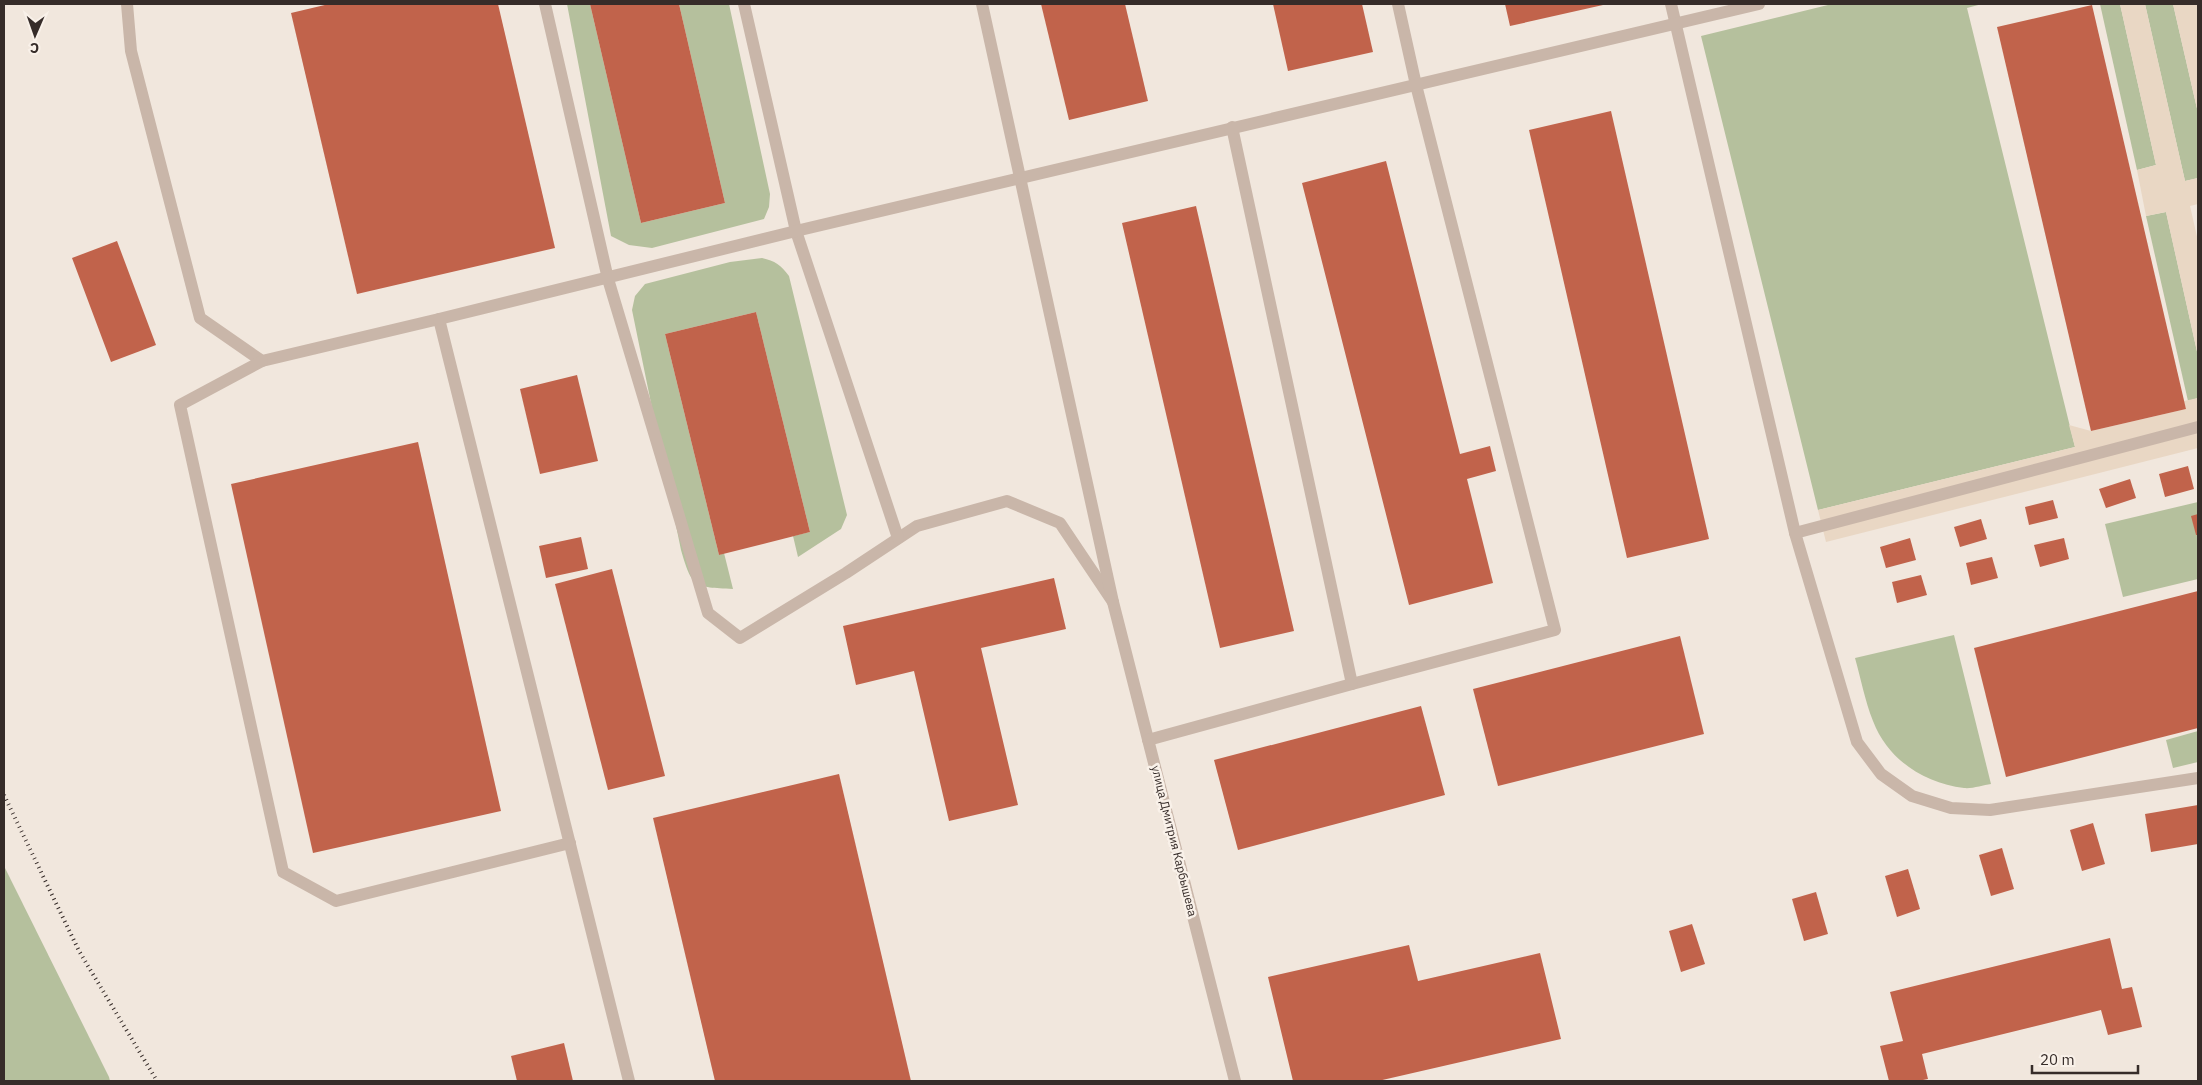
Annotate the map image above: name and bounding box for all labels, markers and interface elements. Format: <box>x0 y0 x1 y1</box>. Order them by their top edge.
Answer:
north arrow <box>10 10 60 60</box>
text: С <box>30 39 39 57</box>
street label: улица Дмитрия Карбышева <box>1148 764 1201 919</box>
scale bar <box>2032 1042 2138 1074</box>
text: 20 m <box>2040 1050 2075 1069</box>

